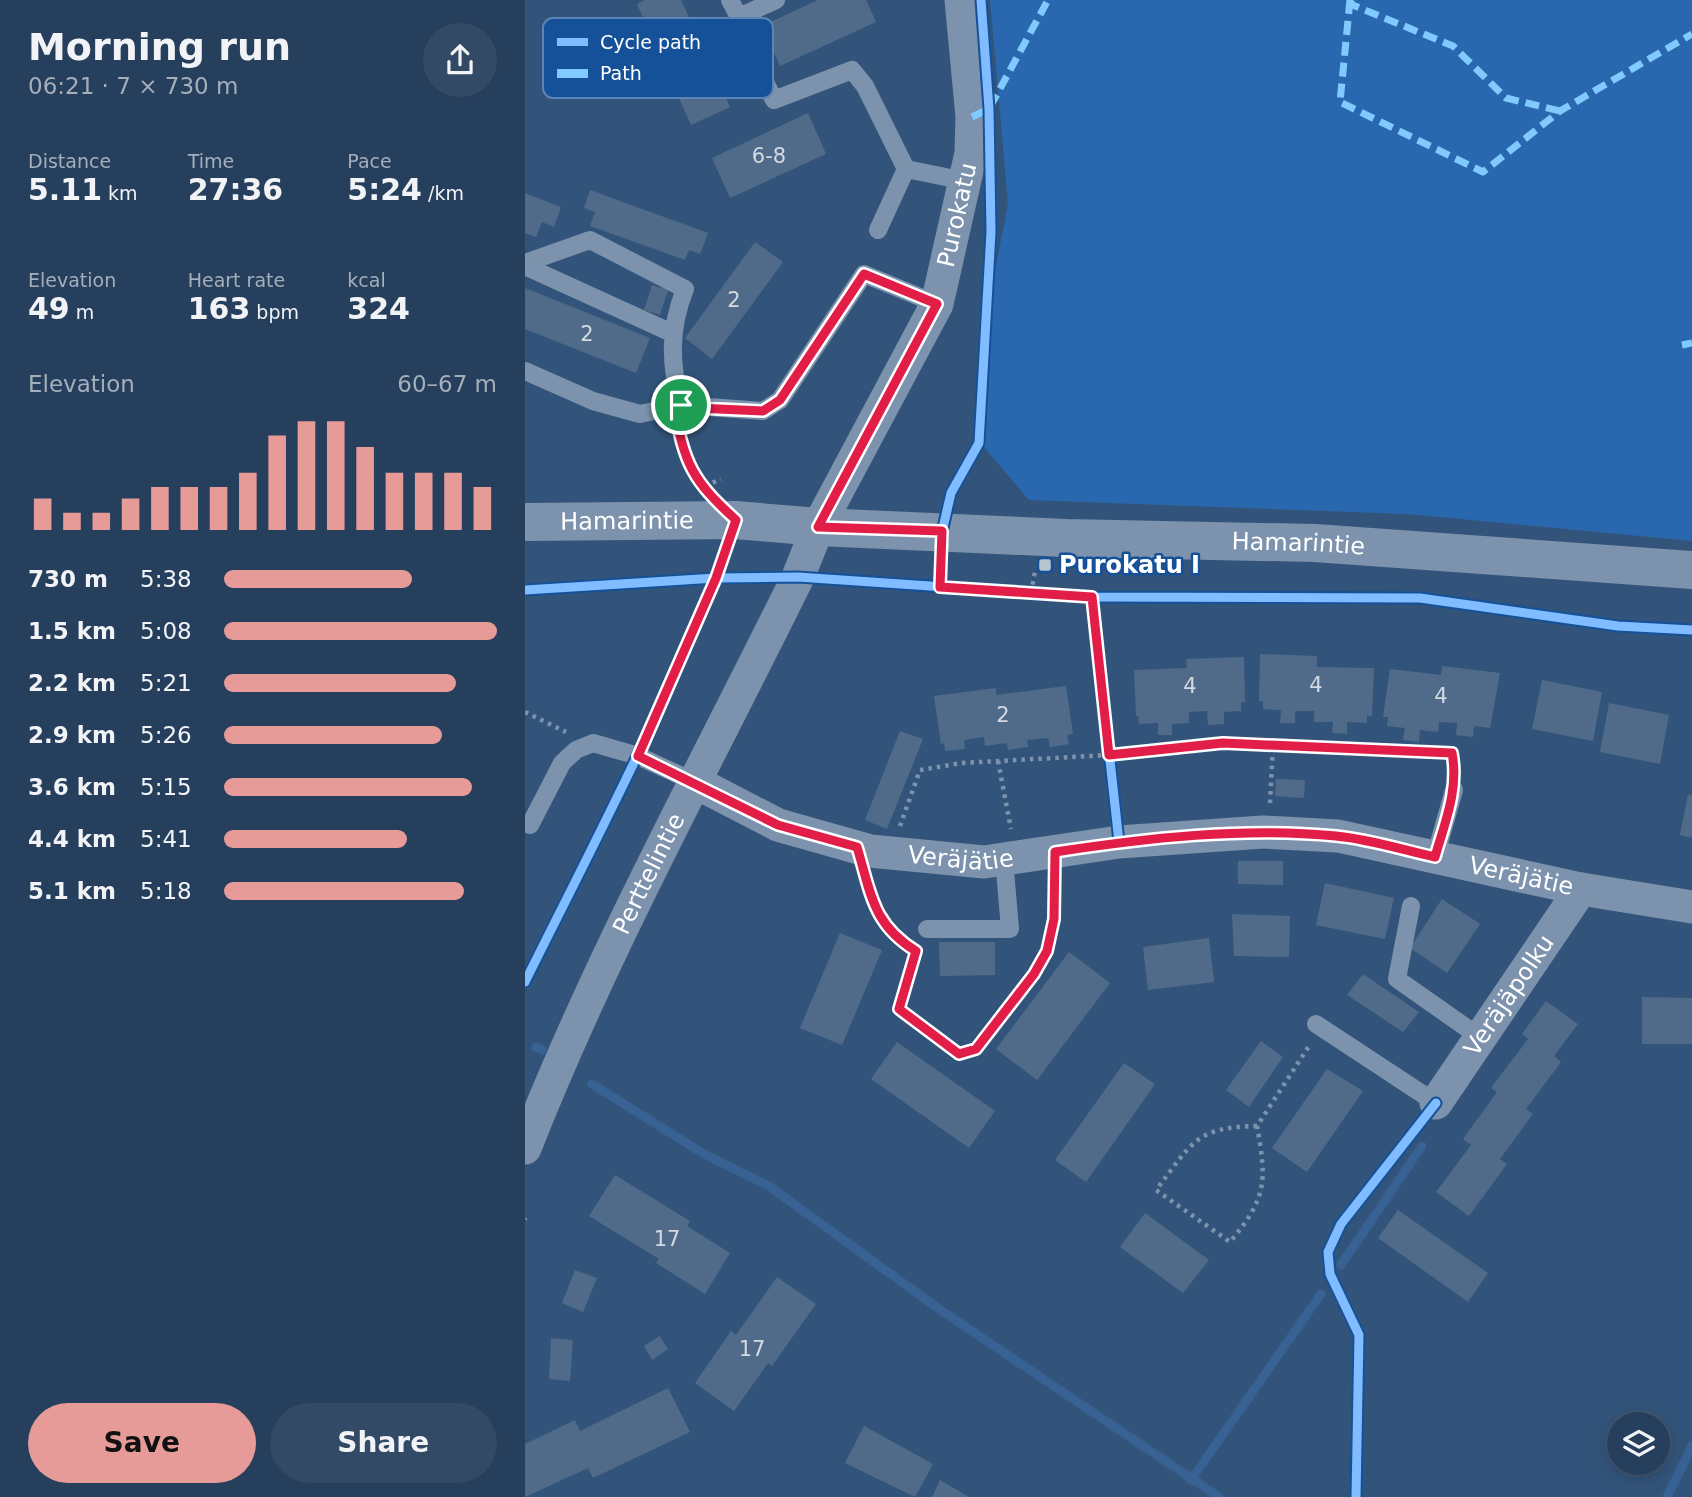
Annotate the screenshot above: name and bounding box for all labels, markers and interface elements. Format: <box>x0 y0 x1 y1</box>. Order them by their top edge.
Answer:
legend <box>543 18 773 98</box>
button: share <box>423 23 497 97</box>
text: Morning run <box>28 25 291 69</box>
text: Cycle path <box>600 31 701 53</box>
text: Path <box>600 62 642 84</box>
text: 06:21 · 7 × 730 m <box>28 73 238 99</box>
house number: 6-8 <box>752 144 786 168</box>
text: Distance <box>28 150 111 172</box>
text: Time <box>188 150 234 172</box>
text: Pace <box>347 150 392 172</box>
street label: Purokatu <box>932 160 982 270</box>
text: 5.11 <box>28 172 102 207</box>
text: 27:36 <box>188 172 283 207</box>
text: 5:24 <box>347 172 422 207</box>
text: km <box>102 182 138 204</box>
text: /km <box>422 182 464 204</box>
text: Elevation <box>28 269 116 291</box>
text: Heart rate <box>188 269 285 291</box>
text: kcal <box>347 269 386 291</box>
house number: 2 <box>727 288 741 312</box>
text: 49 <box>28 291 70 326</box>
text: 163 <box>188 291 250 326</box>
text: 324 <box>347 291 410 326</box>
text: m <box>70 301 94 323</box>
text: bpm <box>250 301 299 323</box>
house number: 2 <box>580 322 594 346</box>
text: Elevation <box>28 371 135 397</box>
text: 60–67 m <box>397 371 497 397</box>
pin <box>651 375 711 435</box>
icon: arrive <box>662 386 700 424</box>
street label: Hamarintie <box>560 506 694 536</box>
street label: Hamarintie <box>1231 527 1366 561</box>
place label: Purokatu I <box>1059 551 1200 579</box>
marker: Purokatu I <box>1037 557 1053 573</box>
text: 730 m <box>28 566 108 592</box>
text: 5:38 <box>140 566 192 592</box>
text: 1.5 km <box>28 618 116 644</box>
text: 5:08 <box>140 618 192 644</box>
text: 2.2 km <box>28 670 116 696</box>
text: 5:21 <box>140 670 192 696</box>
house number: 4 <box>1309 673 1323 697</box>
house number: 4 <box>1183 674 1197 698</box>
house number: 4 <box>1434 684 1448 708</box>
house number: 2 <box>996 703 1010 727</box>
text: 2.9 km <box>28 722 116 748</box>
text: 5:26 <box>140 722 192 748</box>
text: 3.6 km <box>28 774 116 800</box>
text: 5:15 <box>140 774 192 800</box>
street label: Perttelintie <box>607 809 690 939</box>
text: 4.4 km <box>28 826 116 852</box>
text: 5:41 <box>140 826 192 852</box>
street label: Veräjätie <box>907 841 1015 876</box>
street label: Veräjätie <box>1467 851 1576 901</box>
text: 5.1 km <box>28 878 116 904</box>
text: 5:18 <box>140 878 192 904</box>
street label: Veräjäpolku <box>1458 929 1560 1061</box>
house number: 17 <box>654 1227 680 1251</box>
house number: 17 <box>739 1337 765 1361</box>
button: Save <box>28 1403 256 1483</box>
button: Share <box>270 1403 497 1483</box>
map controls <box>1607 1412 1670 1475</box>
button: layers <box>1607 1412 1670 1475</box>

